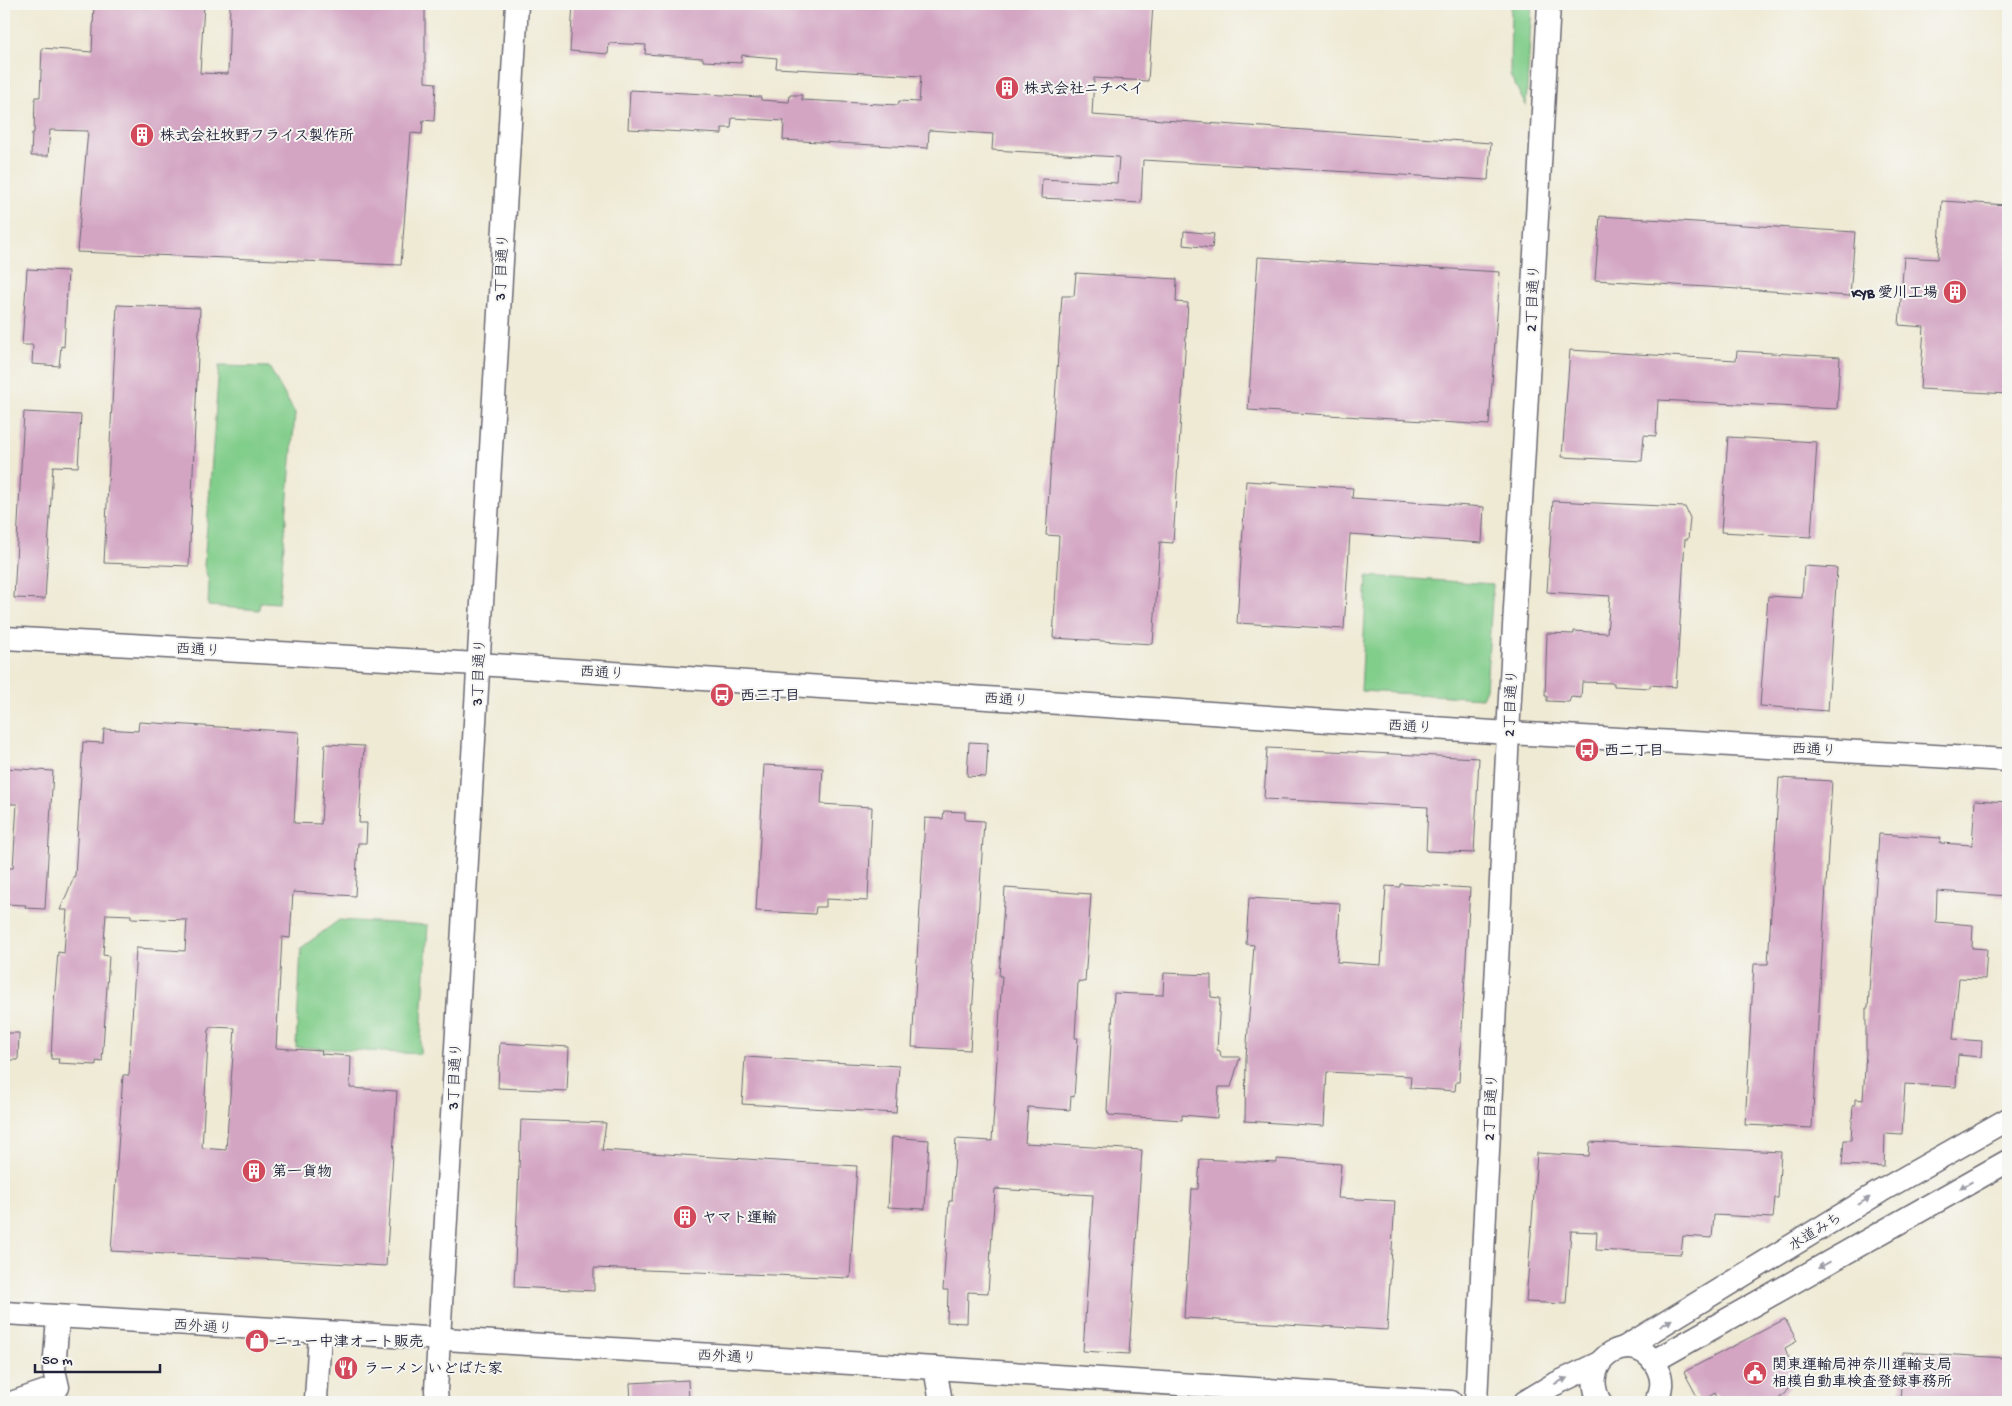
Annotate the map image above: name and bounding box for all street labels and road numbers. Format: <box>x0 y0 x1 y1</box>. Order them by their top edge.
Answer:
street label: 3丁目通り <box>492 233 514 302</box>
street label: 2丁目通り <box>1523 264 1545 332</box>
street label: 3丁目通り <box>469 638 491 707</box>
street label: 西通り <box>175 641 221 661</box>
street label: 西通り <box>579 663 625 685</box>
street label: 2丁目通り <box>1501 669 1523 737</box>
street label: 西通り <box>983 690 1029 712</box>
street label: 西通り <box>1387 717 1433 739</box>
street label: 西通り <box>1791 741 1837 761</box>
street label: 3丁目通り <box>445 1042 467 1111</box>
street label: 2丁目通り <box>1481 1073 1503 1141</box>
street label: 水道みち <box>1786 1209 1846 1256</box>
street label: 西外通り <box>172 1316 233 1339</box>
street label: 西外通り <box>696 1346 757 1369</box>

